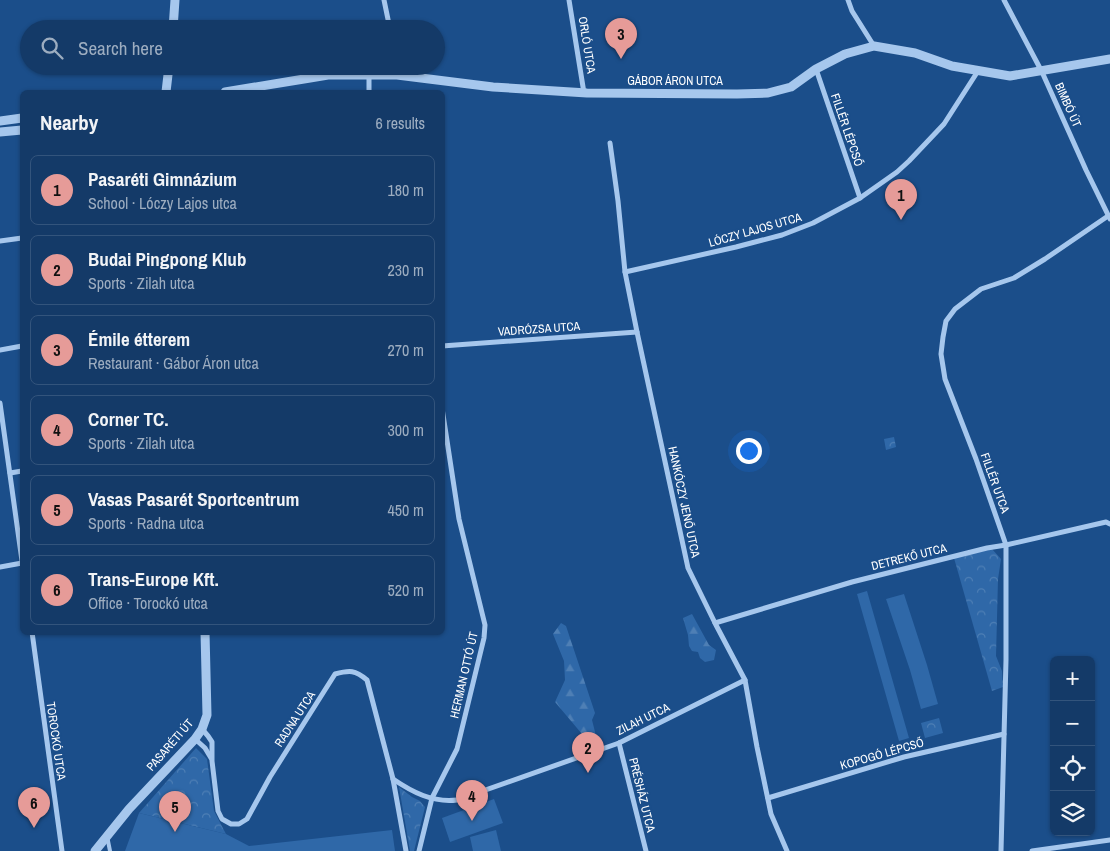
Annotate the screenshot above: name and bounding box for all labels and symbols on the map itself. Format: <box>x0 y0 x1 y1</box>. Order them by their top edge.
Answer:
street label: ORLÓ UTCA <box>575 15 599 75</box>
pin: 3 <box>605 18 637 59</box>
street label: GÁBOR ÁRON UTCA <box>627 73 723 89</box>
street label: BIMBÓ ÚT <box>1051 80 1085 130</box>
street label: FILLÉR LÉPCSŐ <box>827 91 867 169</box>
pin: 1 <box>885 179 917 220</box>
street label: LÓCZY LAJOS UTCA <box>707 209 804 251</box>
street label: VADRÓZSA UTCA <box>497 318 581 340</box>
your location <box>736 438 762 464</box>
street label: HANKÓCZY JENŐ UTCA <box>664 445 704 559</box>
street label: FILLÉR UTCA <box>977 451 1013 516</box>
street label: DETREKŐ UTCA <box>870 540 949 574</box>
street label: HERMAN OTTÓ ÚT <box>446 630 482 720</box>
street label: RADNA UTCA <box>271 688 319 750</box>
street label: ZILAH UTCA <box>614 699 673 739</box>
street label: TOROCKÓ UTCA <box>43 701 69 782</box>
street label: PASARÉTI ÚT <box>143 716 197 774</box>
pin: 2 <box>572 732 604 773</box>
street label: KOPOGÓ LÉPCSŐ <box>838 734 926 774</box>
street label: PRÉSHÁZ UTCA <box>625 756 659 834</box>
pin: 4 <box>456 780 488 821</box>
pin: 6 <box>18 787 50 828</box>
pin: 5 <box>159 791 191 832</box>

